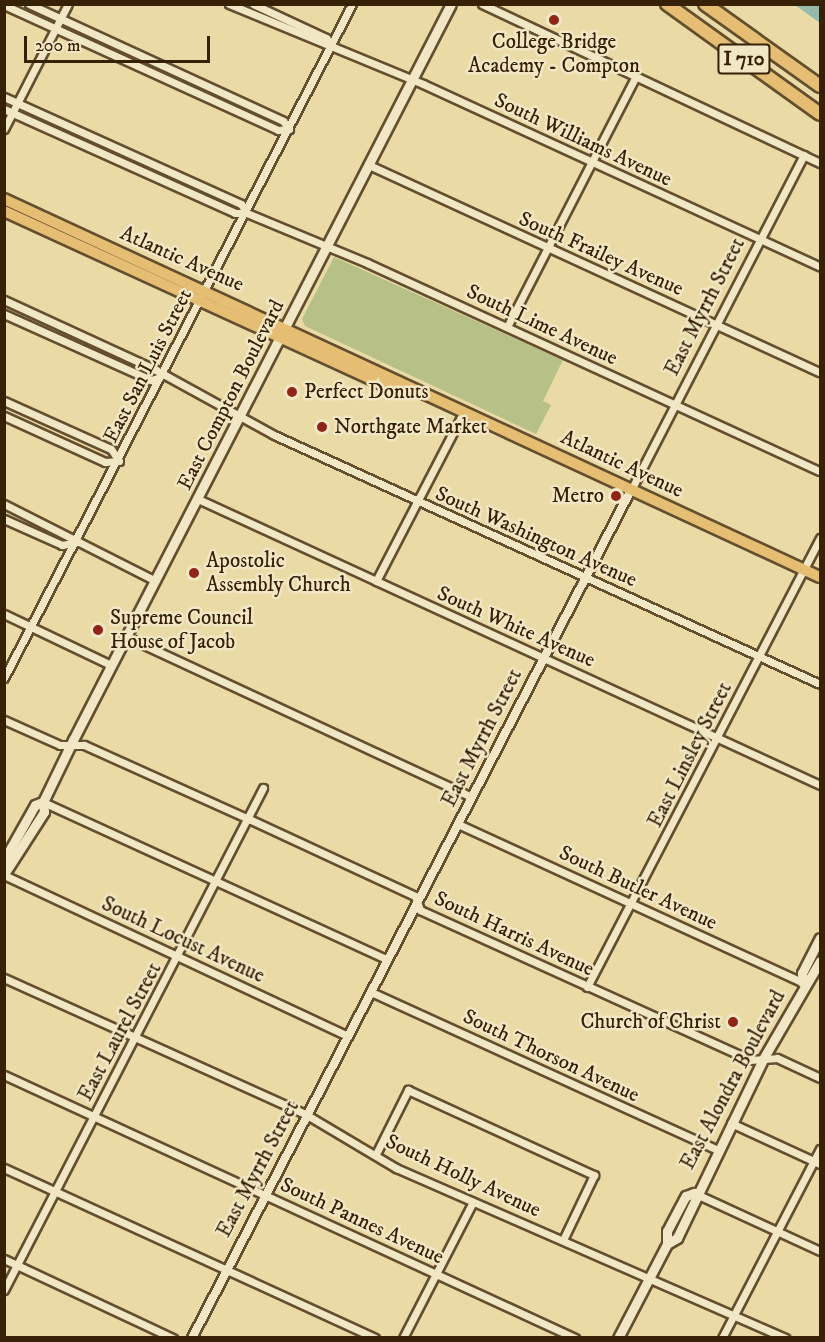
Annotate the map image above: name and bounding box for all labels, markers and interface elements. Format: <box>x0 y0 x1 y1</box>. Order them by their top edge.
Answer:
marker: College Bridge Academy - Compton <box>547 13 561 27</box>
scale bar <box>27 24 213 62</box>
place label: College Bridge Academy - Compton <box>468 29 640 79</box>
text: 200 m <box>35 35 81 57</box>
road number: I 710 <box>717 42 771 76</box>
street label: South Williams Avenue <box>490 88 676 192</box>
street label: South Frailey Avenue <box>515 206 687 302</box>
street label: Atlantic Avenue <box>116 221 248 297</box>
street label: East Myrrh Street <box>659 234 751 380</box>
street label: South Lime Avenue <box>463 279 621 371</box>
street label: East San Luis Street <box>98 285 198 447</box>
street label: East Compton Boulevard <box>172 296 290 494</box>
place label: Perfect Donuts <box>304 379 429 405</box>
marker: Perfect Donuts <box>285 385 299 399</box>
place label: Northgate Market <box>334 414 487 440</box>
marker: Northgate Market <box>315 420 329 434</box>
street label: Atlantic Avenue <box>557 425 687 503</box>
street label: South Washington Avenue <box>431 481 641 593</box>
place label: Metro <box>552 483 604 509</box>
marker: Metro <box>609 489 623 503</box>
place label: Apostolic Assembly Church <box>206 548 351 598</box>
marker: Apostolic Assembly Church <box>187 566 201 580</box>
street label: South White Avenue <box>433 581 599 673</box>
place label: Supreme Council House of Jacob <box>110 605 253 655</box>
marker: Supreme Council House of Jacob <box>91 623 105 637</box>
street label: East Myrrh Street <box>436 665 528 811</box>
street label: East Linsley Street <box>643 678 737 832</box>
street label: South Butler Avenue <box>555 840 721 936</box>
street label: South Harris Avenue <box>430 886 598 982</box>
street label: South Locust Avenue <box>97 891 269 989</box>
street label: East Laurel Street <box>73 958 167 1106</box>
street label: East Alondra Boulevard <box>675 986 791 1174</box>
street label: South Thorson Avenue <box>459 1004 643 1108</box>
place label: Church of Christ <box>580 1009 721 1035</box>
marker: Church of Christ <box>726 1015 740 1029</box>
street label: East Myrrh Street <box>211 1096 305 1242</box>
street label: South Holly Avenue <box>381 1129 545 1223</box>
street label: South Pannes Avenue <box>276 1172 448 1270</box>

